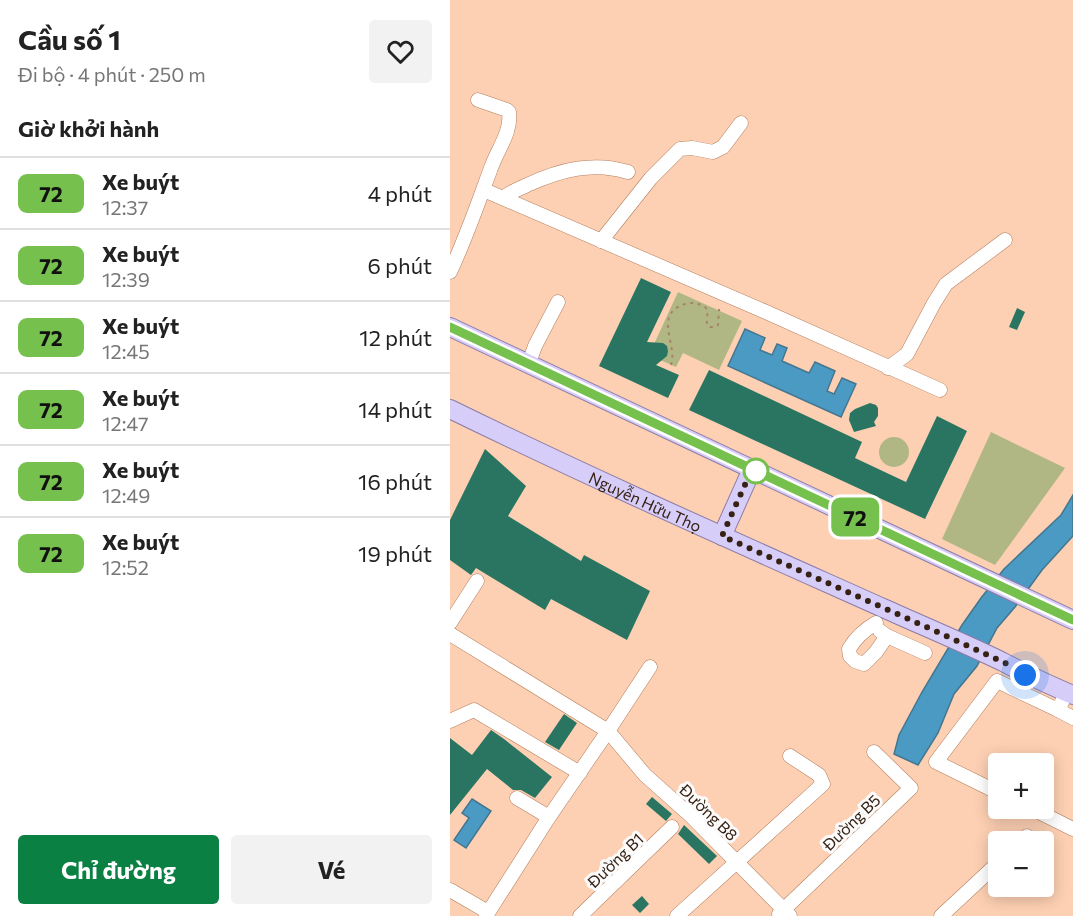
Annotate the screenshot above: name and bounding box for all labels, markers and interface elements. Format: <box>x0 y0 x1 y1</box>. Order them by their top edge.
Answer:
button: heart <box>369 20 432 83</box>
text: Cầu số 1 <box>18 22 121 56</box>
text: Đi bộ · 4 phút · 250 m <box>18 62 206 86</box>
text: Giờ khởi hành <box>18 115 159 142</box>
text: Xe buýt <box>102 168 179 195</box>
text: 4 phút <box>368 180 432 207</box>
text: 72 <box>39 181 63 206</box>
text: 12:37 <box>102 195 148 219</box>
text: Xe buýt <box>102 240 179 267</box>
text: 6 phút <box>368 252 432 279</box>
text: 72 <box>39 253 63 278</box>
text: 12:39 <box>102 267 150 291</box>
text: Xe buýt <box>102 312 179 339</box>
text: 12 phút <box>359 324 432 351</box>
text: 72 <box>39 325 63 350</box>
text: 12:45 <box>102 339 150 363</box>
text: Xe buýt <box>102 384 179 411</box>
text: 14 phút <box>358 396 432 423</box>
text: 72 <box>39 397 63 422</box>
text: 12:47 <box>102 411 149 435</box>
text: Xe buýt <box>102 456 179 483</box>
unlabelled marker <box>743 458 769 484</box>
street label: Nguyễn Hữu Thọ <box>586 467 705 535</box>
text: 16 phút <box>358 468 432 495</box>
text: 72 <box>39 469 63 494</box>
text: 12:49 <box>102 483 151 507</box>
line badge: 72 <box>828 498 882 536</box>
text: 72 <box>843 505 867 530</box>
text: Xe buýt <box>102 528 179 555</box>
text: 19 phút <box>358 540 432 567</box>
text: 72 <box>39 541 63 566</box>
text: 12:52 <box>102 555 149 579</box>
your location <box>1010 660 1040 690</box>
map controls <box>988 753 1054 897</box>
button: + <box>988 753 1054 819</box>
street label: Đường B8 <box>675 779 742 844</box>
street label: Đường B5 <box>818 790 884 855</box>
street label: Đường B1 <box>582 829 647 892</box>
button: − <box>988 831 1054 897</box>
button: Chỉ đường <box>18 835 219 904</box>
button: Vé <box>231 835 432 904</box>

